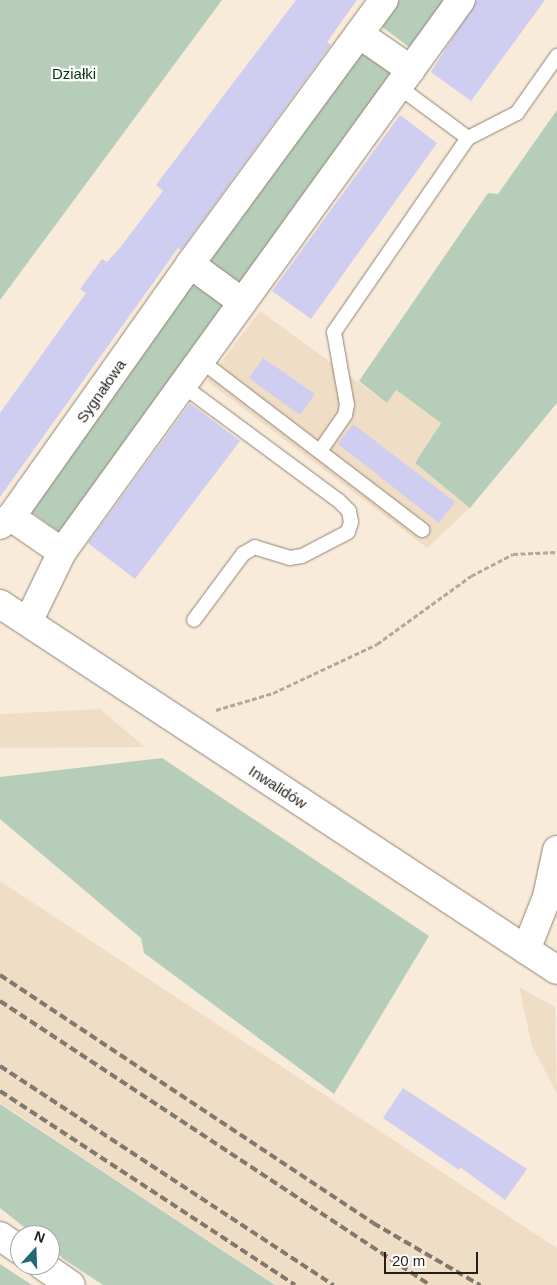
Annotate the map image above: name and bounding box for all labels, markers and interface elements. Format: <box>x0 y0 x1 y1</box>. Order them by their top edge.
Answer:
park label: Działki <box>52 65 96 83</box>
street label: Sygnałowa <box>73 356 129 426</box>
street label: Inwalidów <box>245 762 311 812</box>
north arrow <box>10 1225 60 1275</box>
text: N <box>32 1228 47 1246</box>
scale bar <box>387 1242 481 1274</box>
text: 20 m <box>392 1252 425 1269</box>

